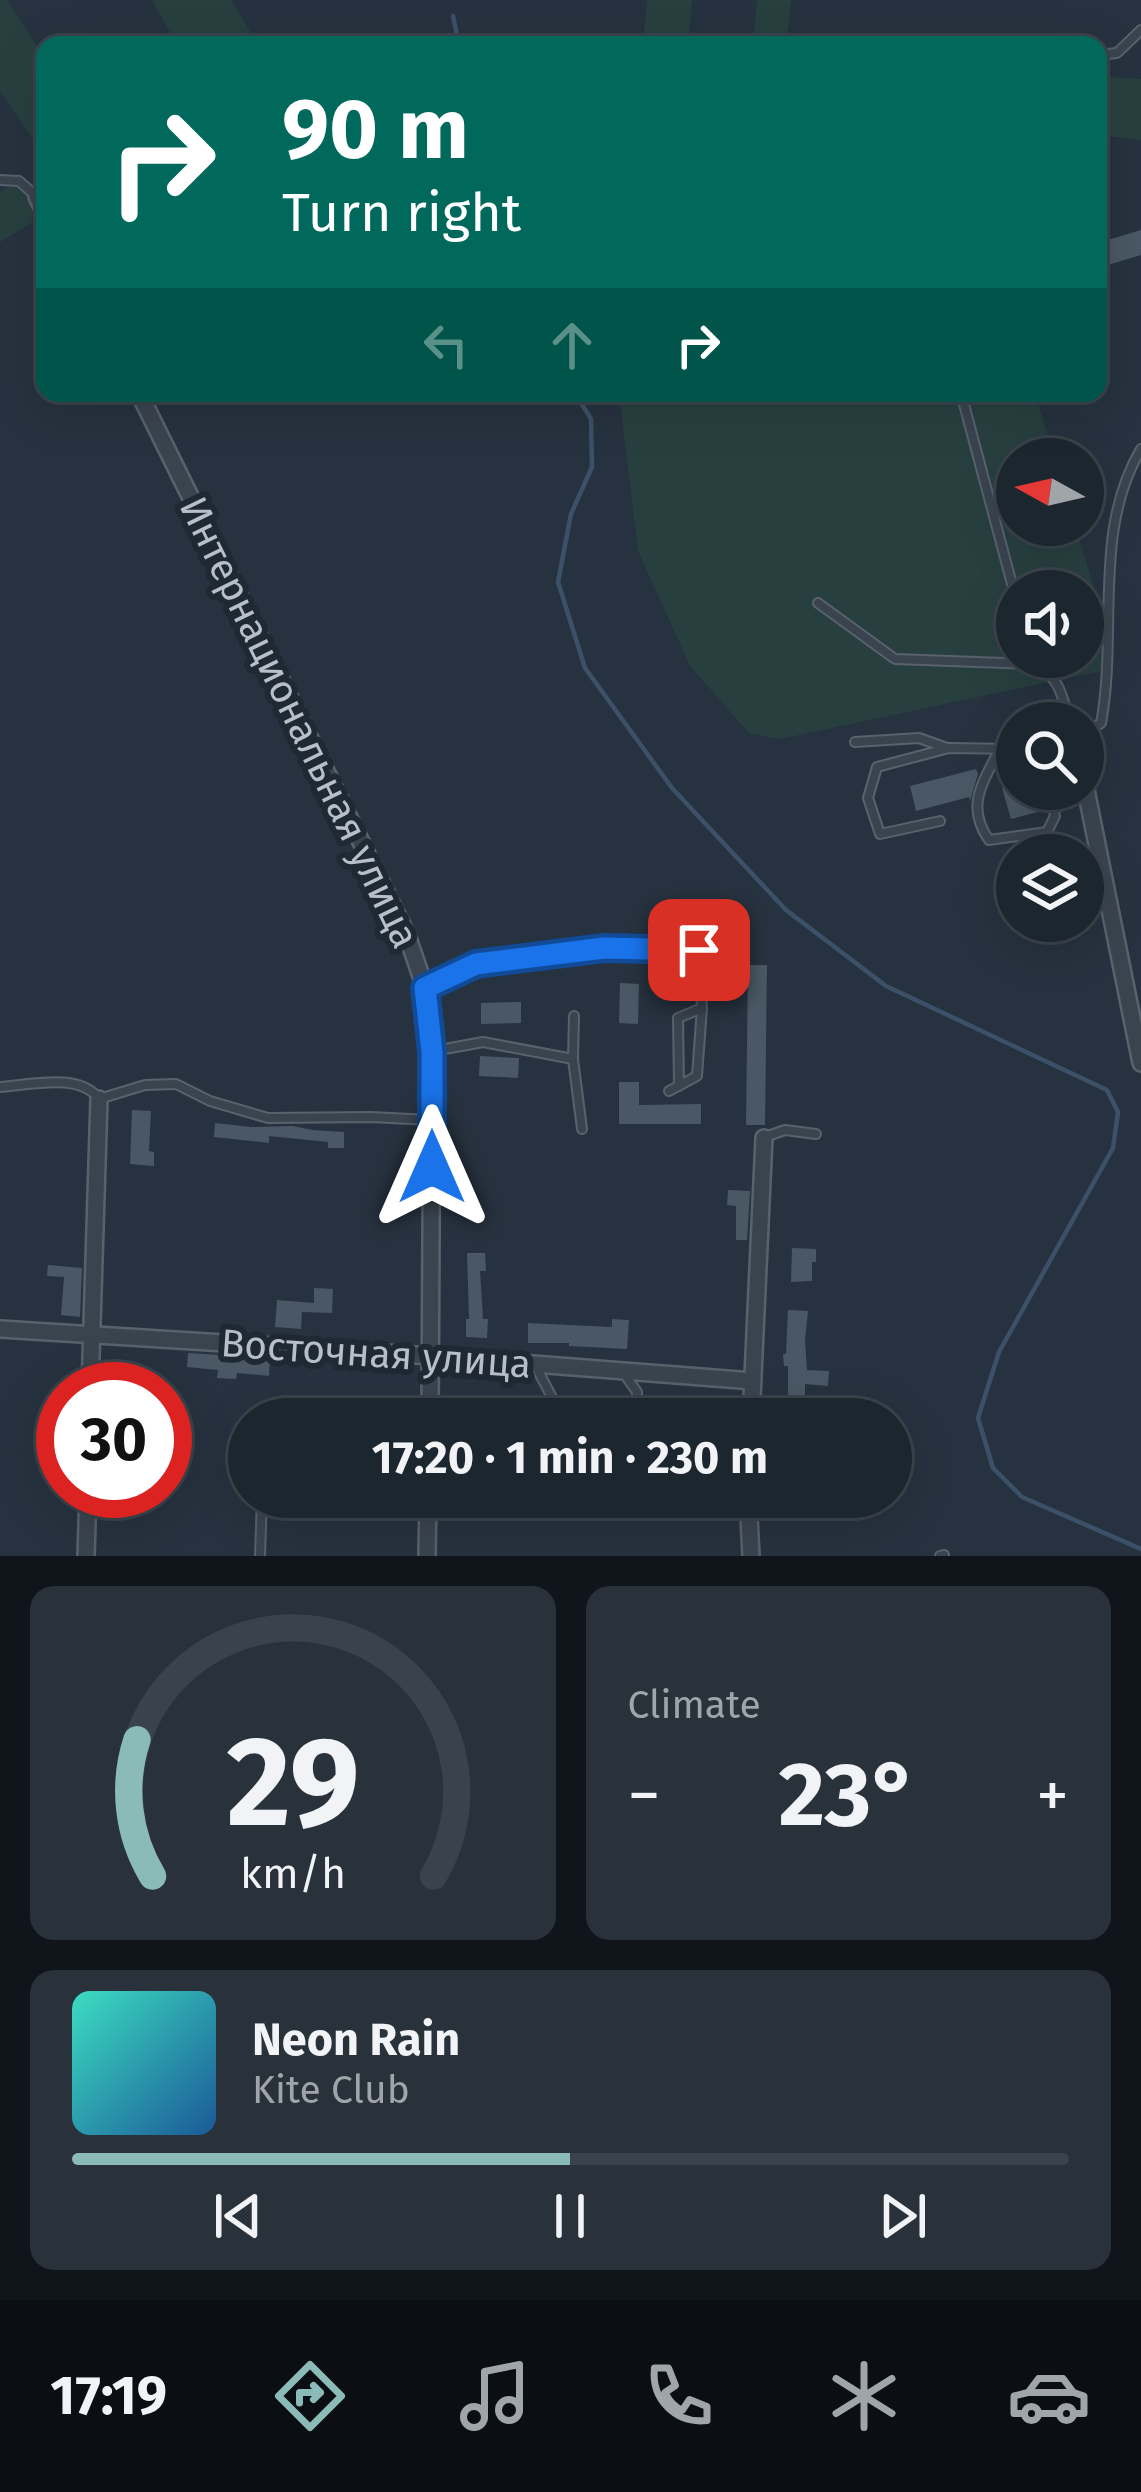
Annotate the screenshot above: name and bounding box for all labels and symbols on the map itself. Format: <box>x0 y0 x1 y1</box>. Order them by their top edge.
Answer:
north arrow <box>996 438 1104 546</box>
street label: Интернациональная улица <box>170 490 428 955</box>
pin <box>648 899 750 1001</box>
position arrow <box>369 1104 495 1230</box>
street label: Восточная улица <box>219 1320 533 1388</box>
speed limit sign: 30 <box>36 1362 192 1518</box>

